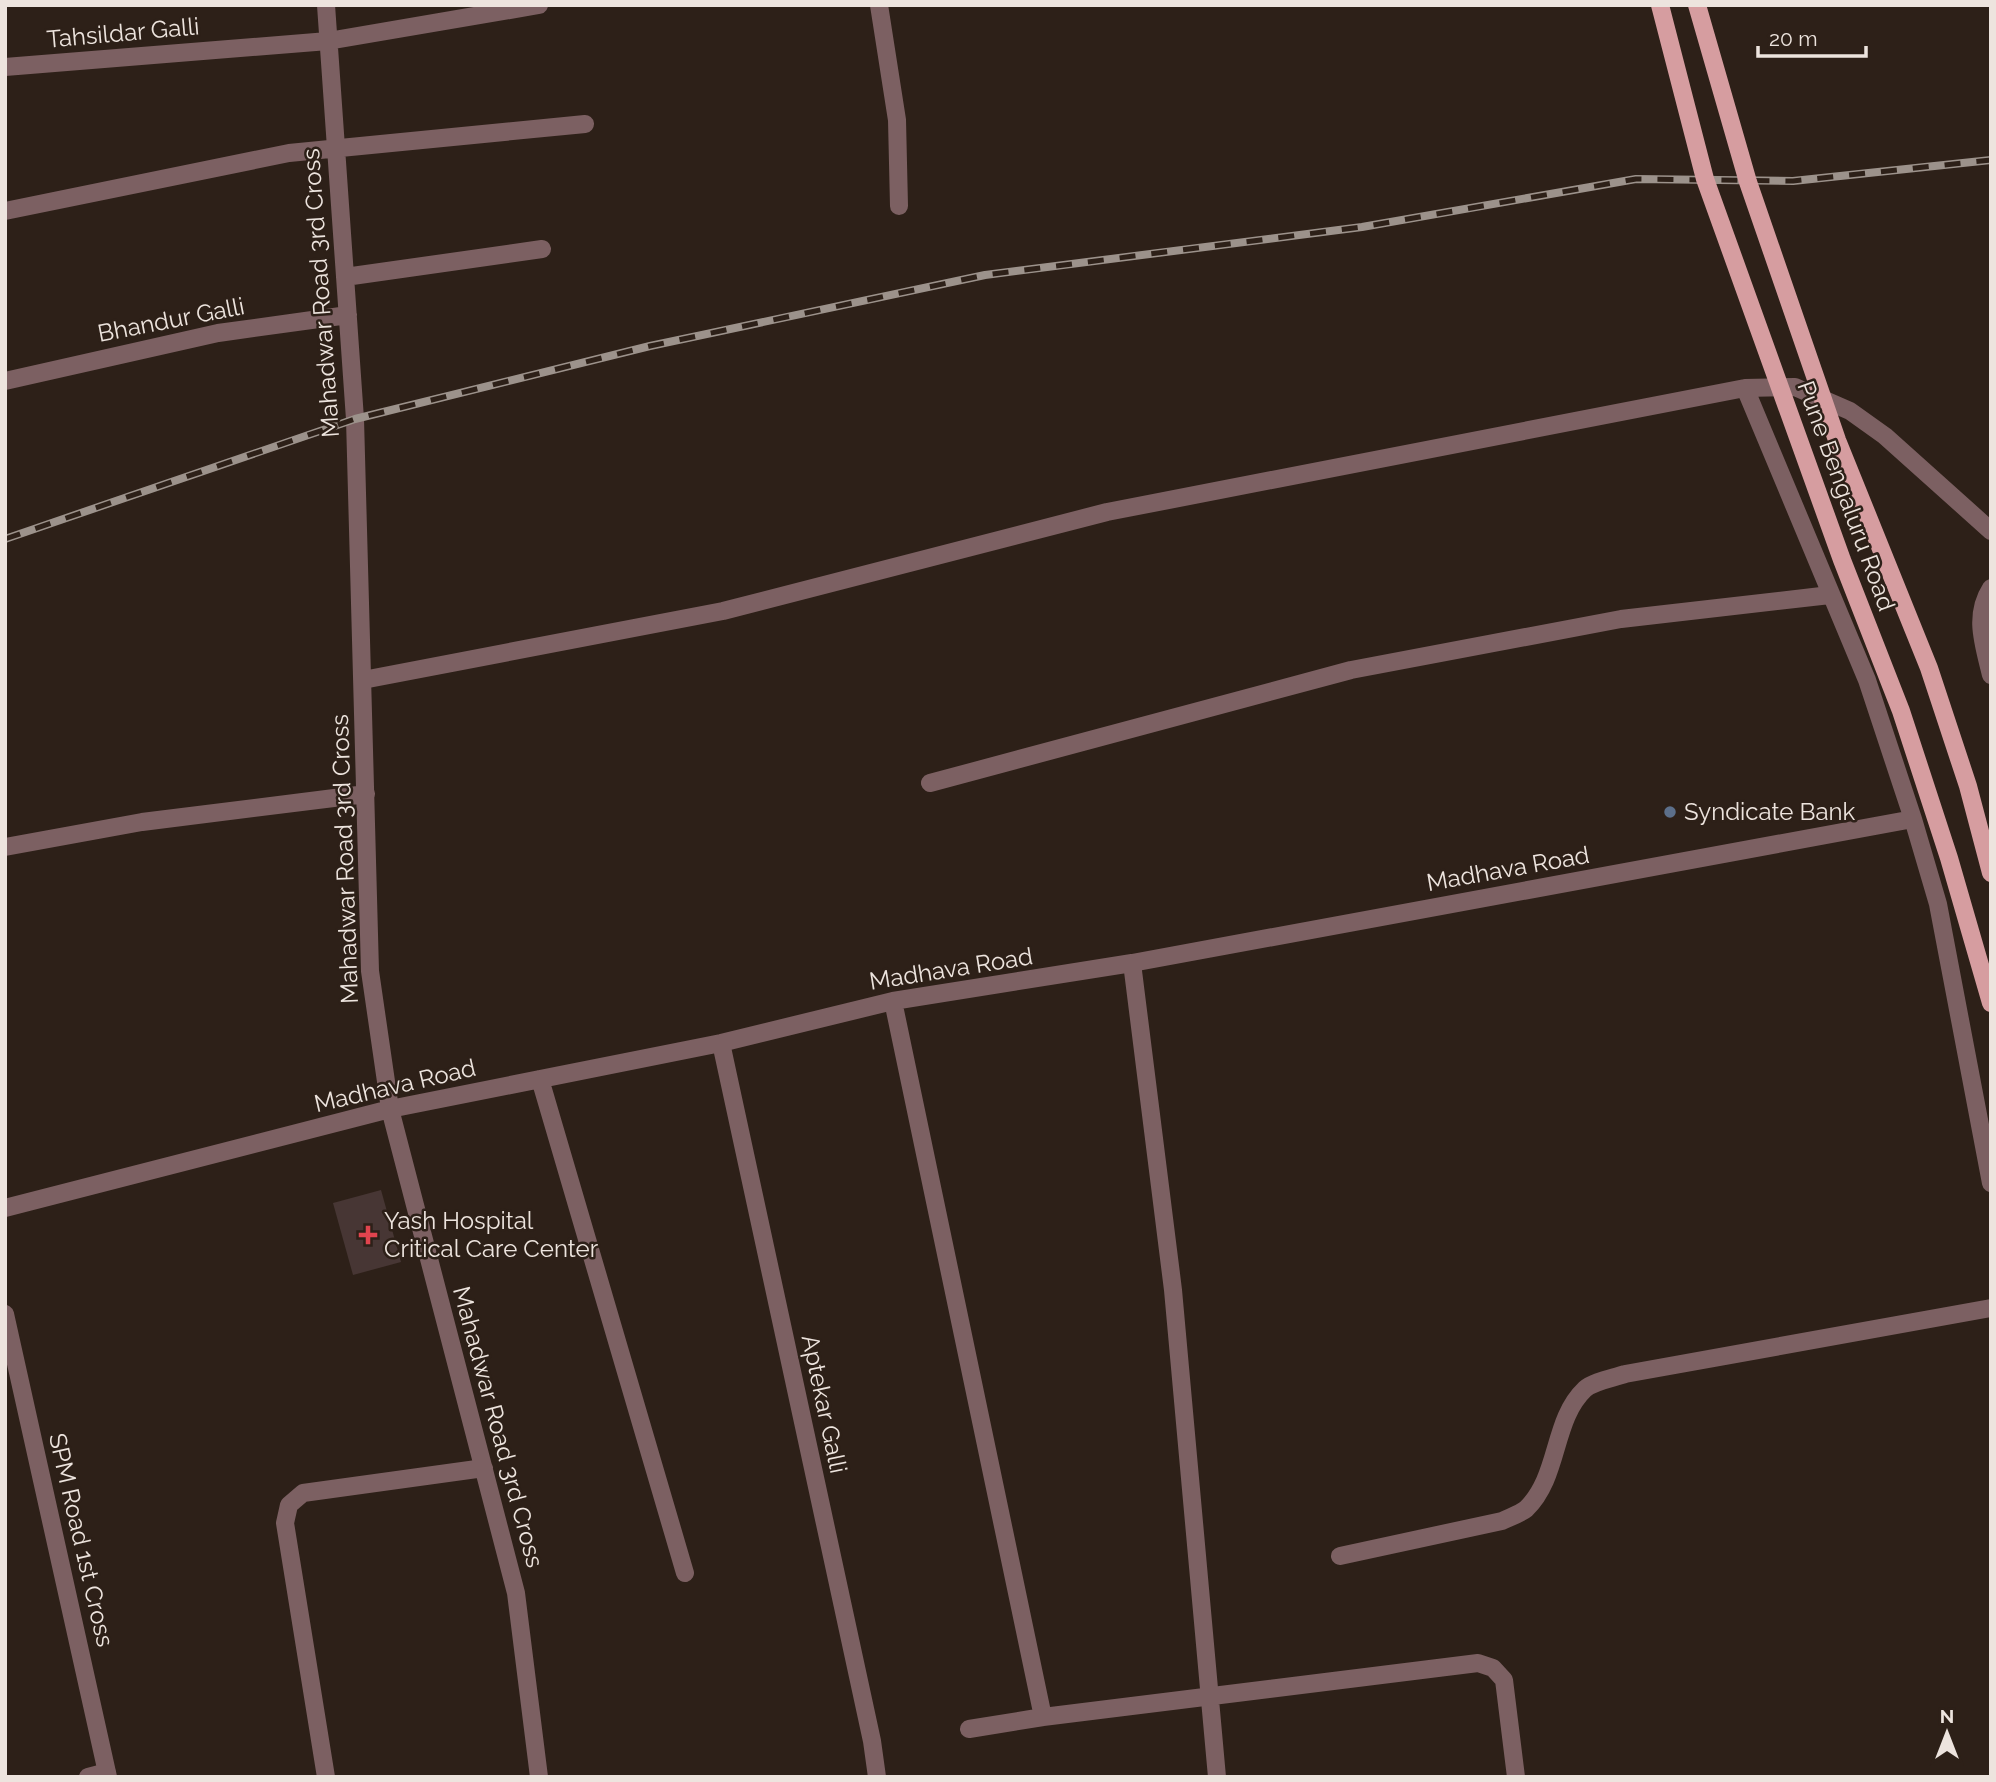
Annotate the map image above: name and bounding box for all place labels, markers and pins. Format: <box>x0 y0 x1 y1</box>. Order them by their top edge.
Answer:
place label: Syndicate Bank <box>1684 797 1856 826</box>
marker: Syndicate Bank <box>1662 804 1678 820</box>
place label: Yash Hospital Critical Care Center <box>384 1206 599 1263</box>
marker: Yash Hospital Critical Care Center <box>358 1225 378 1245</box>

